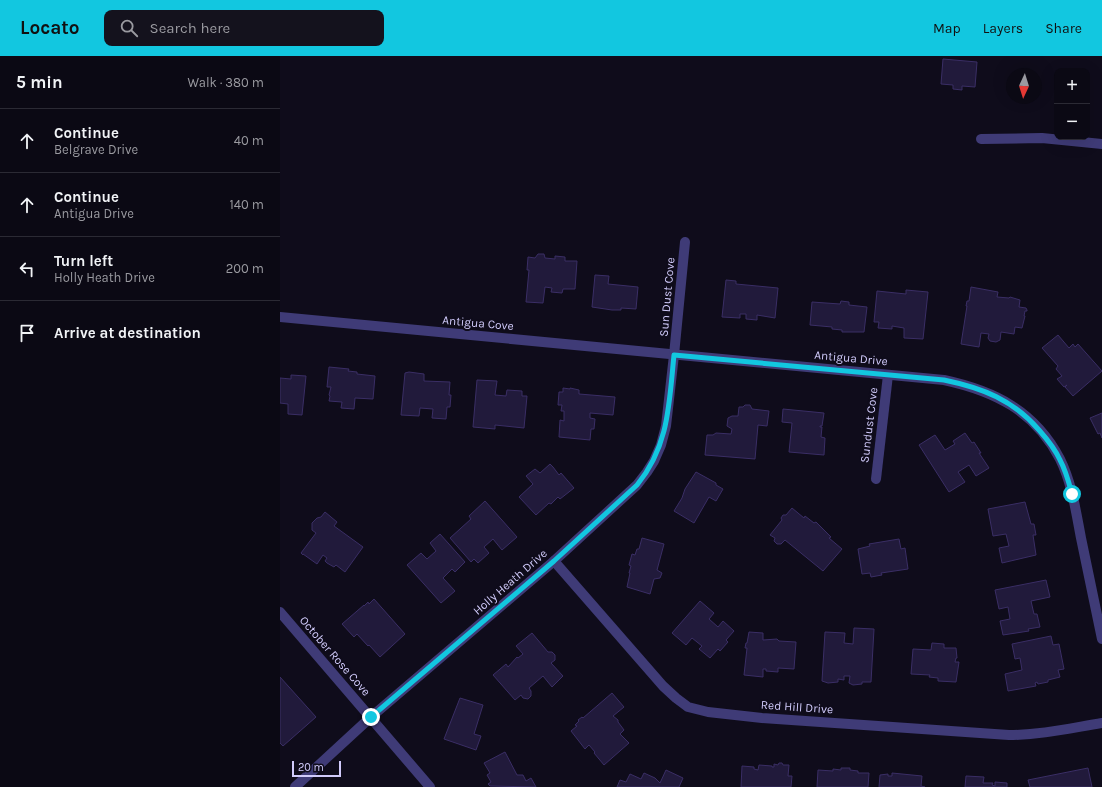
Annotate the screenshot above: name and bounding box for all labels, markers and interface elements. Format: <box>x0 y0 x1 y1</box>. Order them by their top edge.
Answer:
search box <box>104 10 384 46</box>
text: Locato <box>20 17 80 39</box>
icon: search <box>118 17 140 39</box>
text: Search here <box>150 19 230 37</box>
text: Map <box>933 20 961 37</box>
text: Layers <box>983 20 1023 37</box>
text: Share <box>1045 20 1082 37</box>
north arrow <box>1006 68 1042 104</box>
map controls <box>1054 68 1090 140</box>
button: + <box>1054 68 1090 104</box>
text: 5 min <box>16 72 63 92</box>
text: Walk · 380 m <box>188 75 264 90</box>
button: − <box>1054 104 1090 140</box>
text: Continue <box>54 124 119 142</box>
icon: ahead <box>16 130 38 152</box>
text: 40 m <box>234 133 264 148</box>
text: Belgrave Drive <box>54 142 138 157</box>
text: Continue <box>54 188 119 206</box>
icon: ahead <box>16 194 38 216</box>
text: 140 m <box>229 197 264 212</box>
text: Antigua Drive <box>54 206 134 221</box>
text: Turn left <box>54 252 113 270</box>
street label: Sun Dust Cove <box>657 257 677 337</box>
icon: left <box>16 258 38 280</box>
text: 200 m <box>226 261 264 276</box>
text: Holly Heath Drive <box>54 270 155 285</box>
street label: Antigua Cove <box>442 313 514 333</box>
icon: arrive <box>16 322 38 344</box>
text: Arrive at destination <box>54 324 201 342</box>
street label: Antigua Drive <box>814 348 888 368</box>
street label: Sundust Cove <box>857 386 881 464</box>
route start <box>1063 485 1081 503</box>
street label: Holly Heath Drive <box>470 546 550 618</box>
street label: October Rose Cove <box>297 613 373 699</box>
street label: Red Hill Drive <box>760 697 834 717</box>
route end <box>362 708 380 726</box>
scale bar <box>292 759 341 778</box>
text: 20 m <box>298 761 324 774</box>

